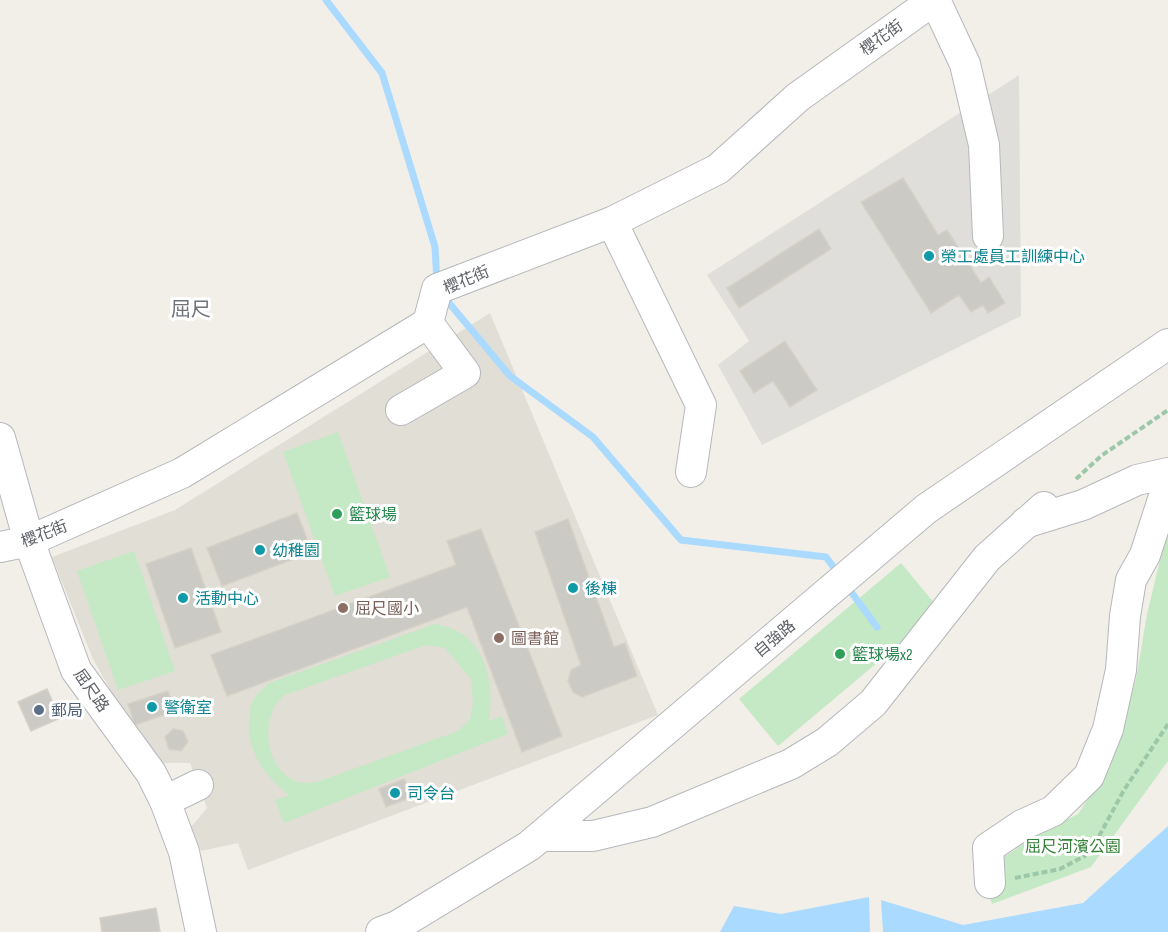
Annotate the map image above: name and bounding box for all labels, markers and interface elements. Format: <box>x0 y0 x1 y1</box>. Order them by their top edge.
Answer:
street label: 櫻花街 <box>857 16 907 60</box>
place label: 榮工處員工訓練中心 <box>941 248 1085 267</box>
marker: 榮工處員工訓練中心 <box>922 249 936 263</box>
street label: 櫻花街 <box>441 262 492 299</box>
district label: 屈尺 <box>171 298 211 322</box>
place label: 籃球場 <box>349 505 397 525</box>
marker: 籃球場 <box>330 507 344 521</box>
street label: 櫻花街 <box>19 517 70 552</box>
place label: 幼稚園 <box>272 542 320 561</box>
marker: 幼稚園 <box>253 543 267 557</box>
place label: 後棟 <box>585 580 617 599</box>
marker: 後棟 <box>566 581 580 595</box>
place label: 活動中心 <box>195 590 259 609</box>
marker: 活動中心 <box>176 591 190 605</box>
place label: 屈尺國小 <box>355 600 419 619</box>
marker: 屈尺國小 <box>336 601 350 615</box>
street label: 自強路 <box>750 616 799 662</box>
place label: 圖書館 <box>511 630 559 649</box>
marker: 圖書館 <box>492 631 506 645</box>
place label: 籃球場x2 <box>852 645 913 665</box>
marker: 籃球場x2 <box>833 647 847 661</box>
street label: 屈尺路 <box>69 666 112 716</box>
place label: 警衛室 <box>164 699 212 718</box>
marker: 警衛室 <box>145 700 159 714</box>
place label: 郵局 <box>51 702 83 721</box>
marker: 郵局 <box>32 703 46 717</box>
place label: 司令台 <box>407 785 455 804</box>
marker: 司令台 <box>388 786 402 800</box>
park label: 屈尺河濱公園 <box>1025 838 1121 857</box>

